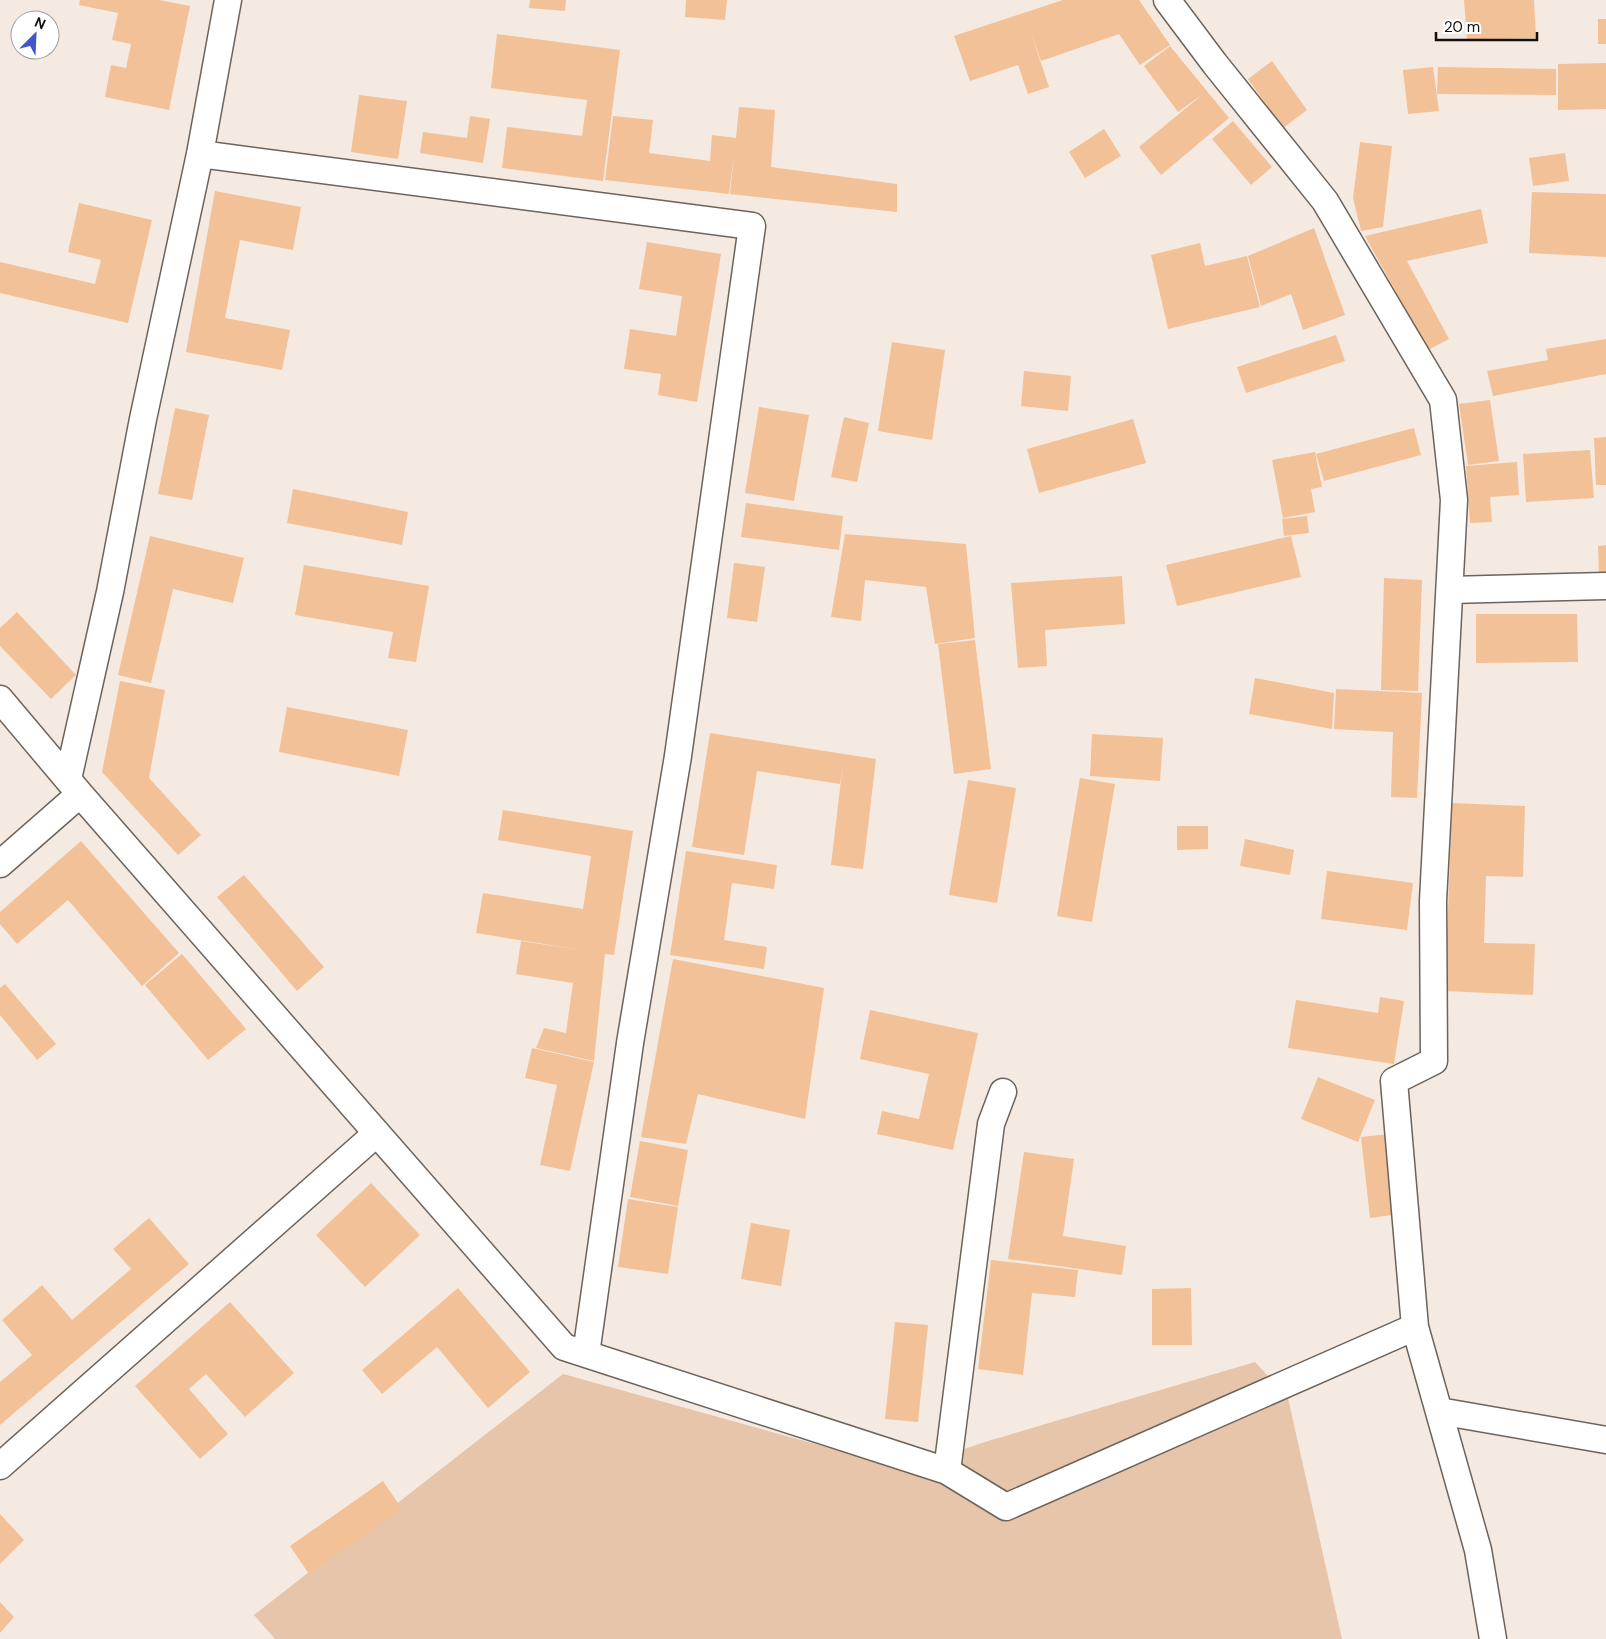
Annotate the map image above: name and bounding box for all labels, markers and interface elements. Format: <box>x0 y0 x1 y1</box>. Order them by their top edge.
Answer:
north arrow <box>10 10 60 60</box>
scale bar <box>1436 10 1537 42</box>
text: N <box>32 13 49 33</box>
text: 20 m <box>1444 17 1480 37</box>

